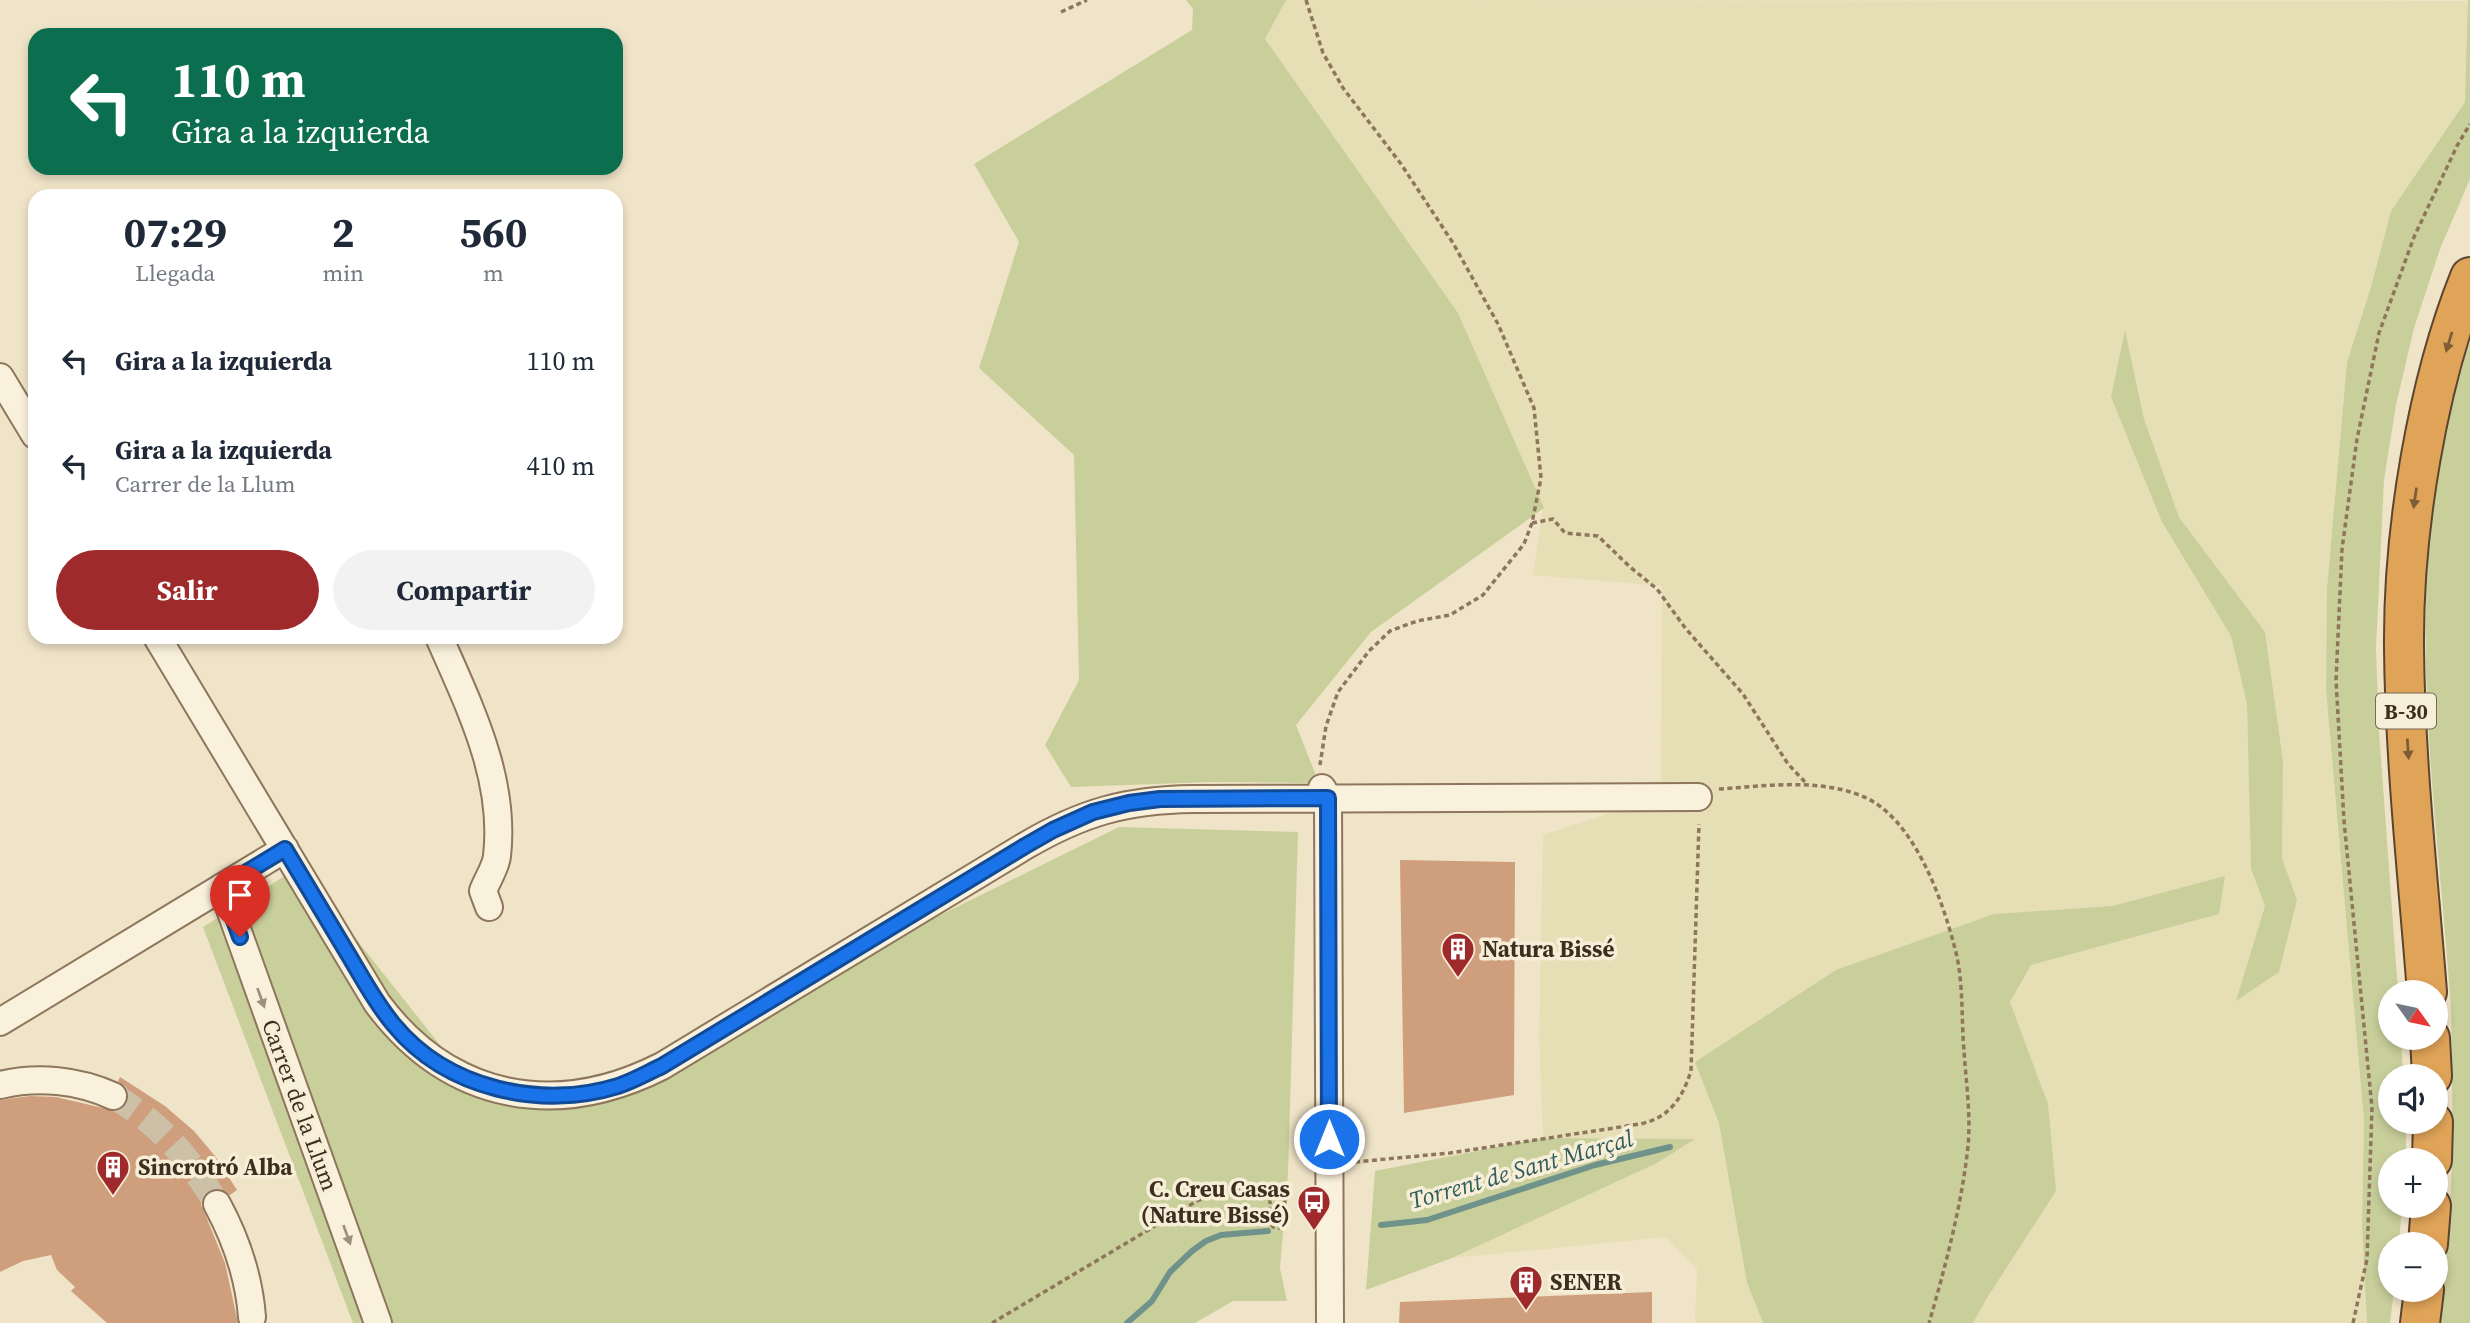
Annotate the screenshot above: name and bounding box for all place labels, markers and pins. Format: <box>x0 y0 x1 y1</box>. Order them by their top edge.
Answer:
pin <box>210 865 270 937</box>
building icon: Natura Bissé <box>1439 930 1477 979</box>
place label: Natura Bissé <box>1482 933 1615 965</box>
building icon: Sincrotró Alba <box>94 1148 132 1197</box>
place label: Sincrotró Alba <box>138 1151 293 1183</box>
place label: C. Creu Casas (Nature Bissé) <box>1141 1173 1290 1231</box>
bus stop icon: C. Creu Casas (Nature Bissé) <box>1295 1183 1333 1232</box>
building icon: SENER <box>1507 1263 1545 1312</box>
place label: SENER <box>1550 1266 1622 1298</box>

